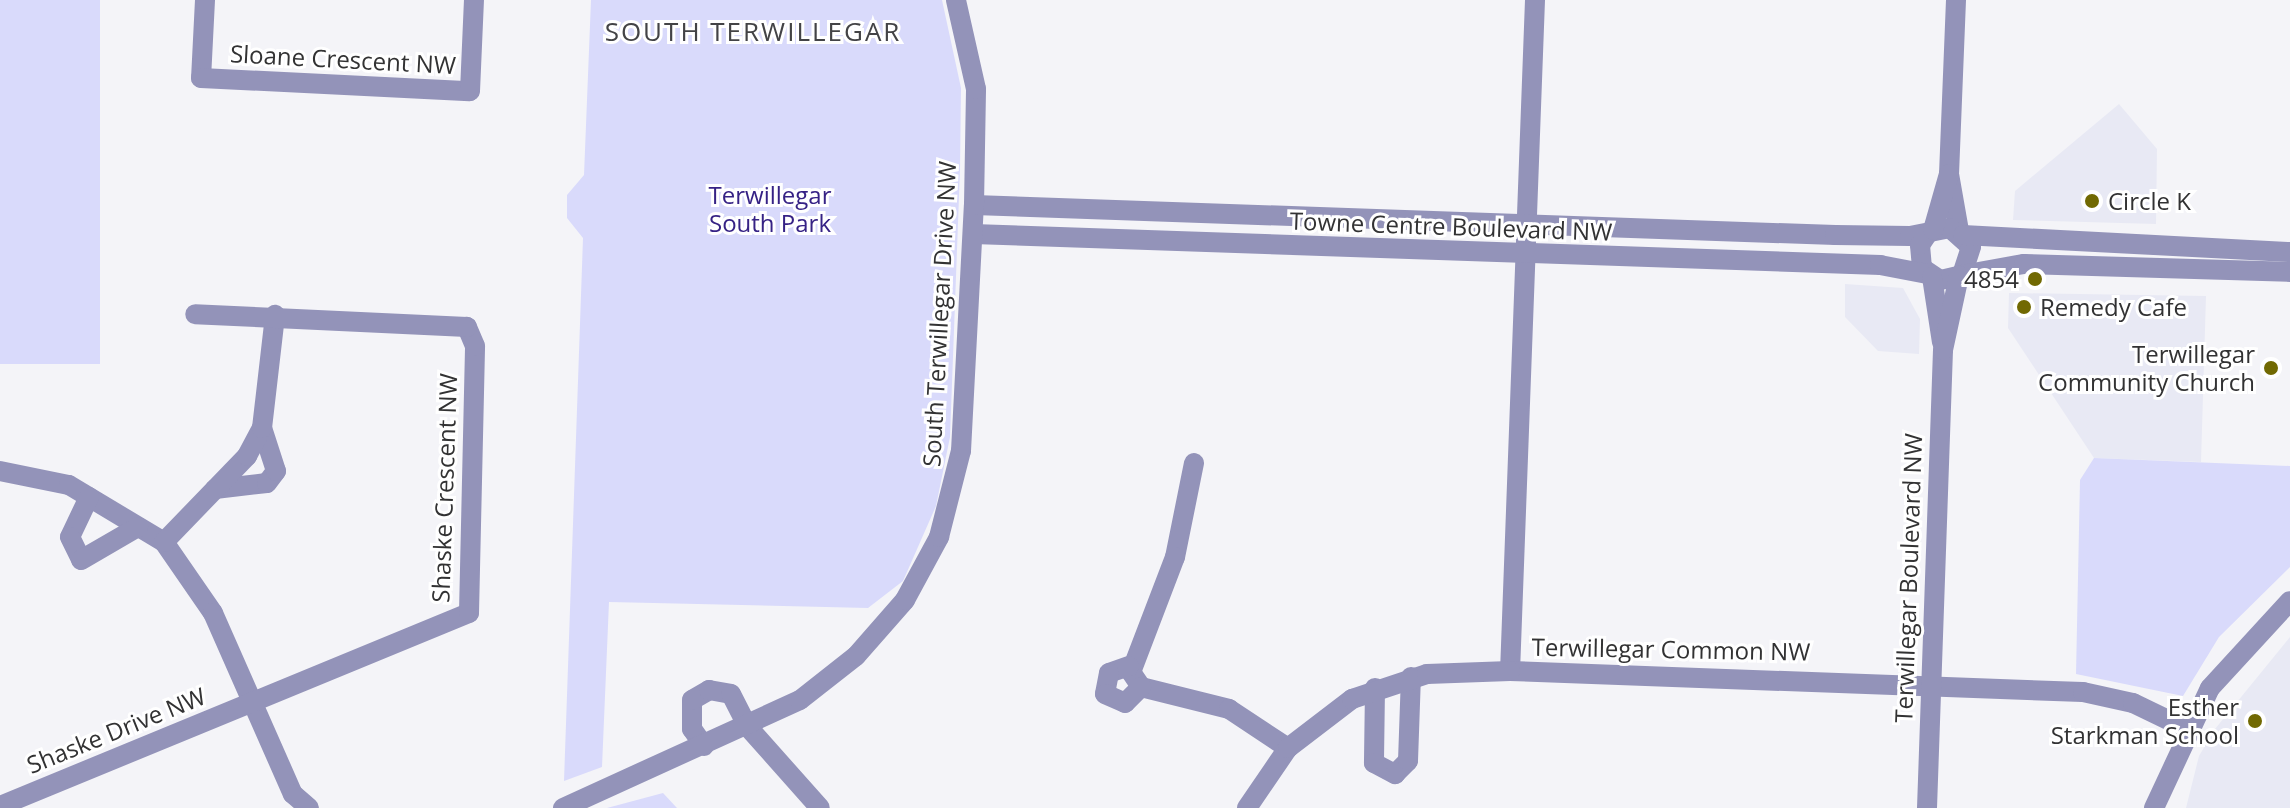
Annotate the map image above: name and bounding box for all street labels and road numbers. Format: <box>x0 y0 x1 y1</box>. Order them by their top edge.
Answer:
street label: Sloane Crescent NW <box>229 39 457 79</box>
street label: South Terwillegar Drive NW <box>917 160 961 468</box>
street label: Towne Centre Boulevard NW <box>1289 206 1613 246</box>
street label: Shaske Crescent NW <box>426 373 462 603</box>
street label: Terwillegar Boulevard NW <box>1889 433 1927 723</box>
street label: Terwillegar Common NW <box>1531 632 1811 666</box>
street label: Shaske Drive NW <box>22 681 210 779</box>

